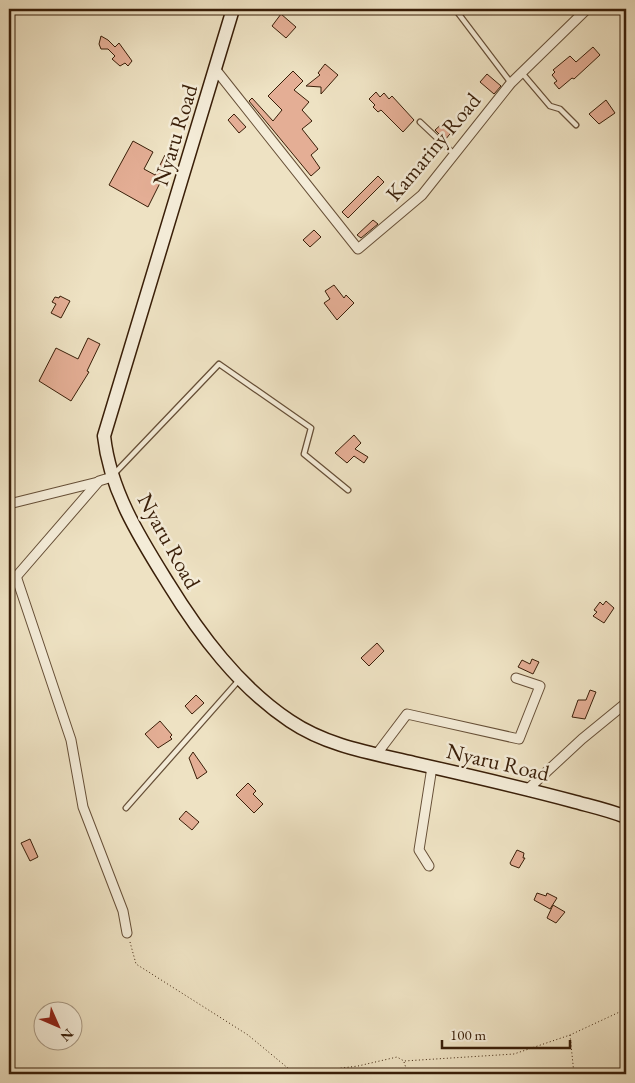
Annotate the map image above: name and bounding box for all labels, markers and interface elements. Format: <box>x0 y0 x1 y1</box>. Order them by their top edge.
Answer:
street label: Nyaru Road <box>146 80 204 189</box>
street label: Kamariny Road <box>379 86 487 207</box>
street label: Nyaru Road <box>131 488 208 595</box>
street label: Nyaru Road <box>444 736 553 788</box>
north arrow <box>32 1000 82 1050</box>
scale bar <box>442 1018 570 1050</box>
text: N <box>56 1025 78 1046</box>
text: 100 m <box>450 1025 487 1044</box>

